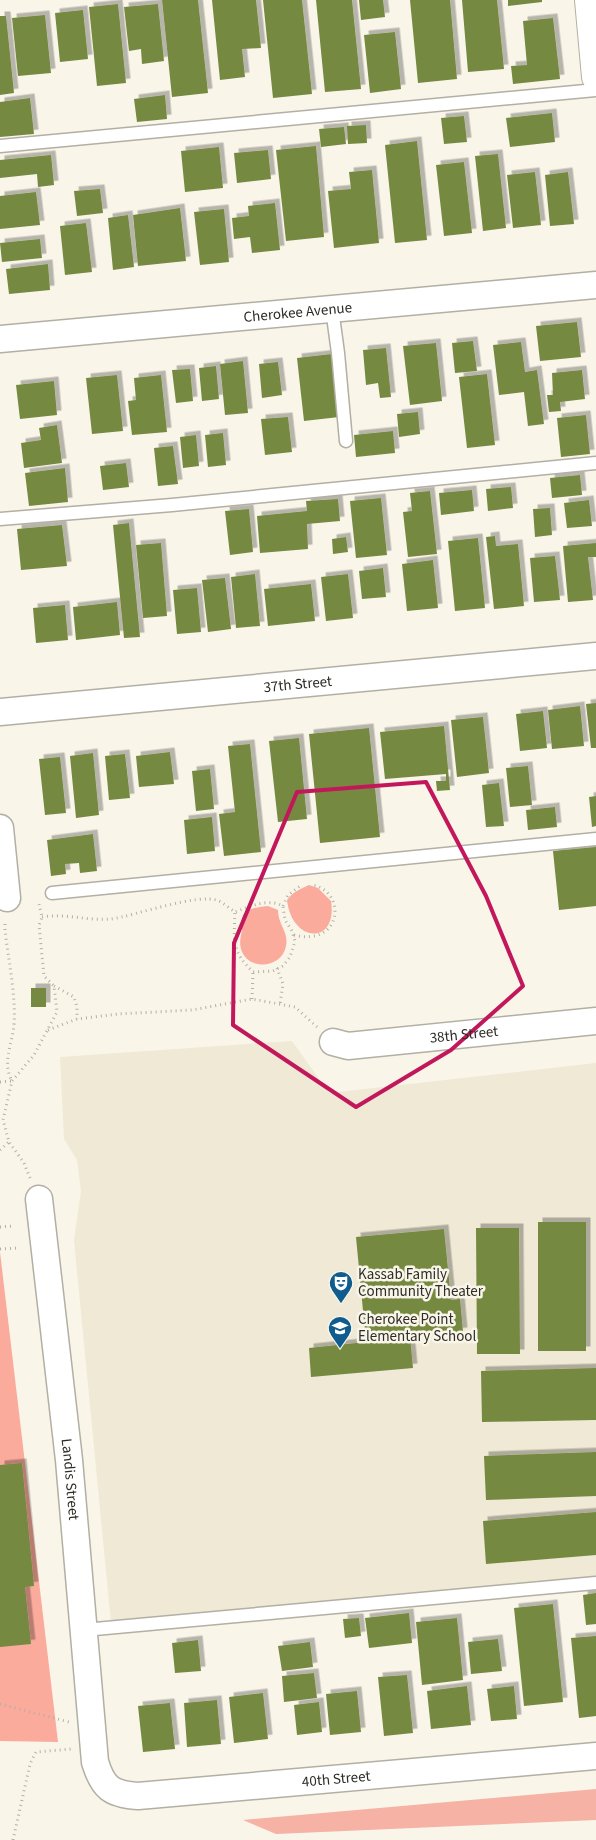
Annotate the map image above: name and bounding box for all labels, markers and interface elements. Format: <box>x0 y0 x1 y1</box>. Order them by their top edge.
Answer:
street label: Cherokee Avenue <box>243 297 353 327</box>
street label: 37th Street <box>262 670 333 698</box>
street label: 38th Street <box>429 1020 499 1048</box>
place label: Kassab Family Community Theater <box>358 1264 484 1302</box>
theatre icon: Kassab Family Community Theater <box>328 1270 354 1304</box>
place label: Cherokee Point Elementary School <box>358 1309 476 1347</box>
school or university icon: Cherokee Point Elementary School <box>327 1315 353 1349</box>
street label: Landis Street <box>56 1437 85 1521</box>
street label: 40th Street <box>301 1765 371 1792</box>

